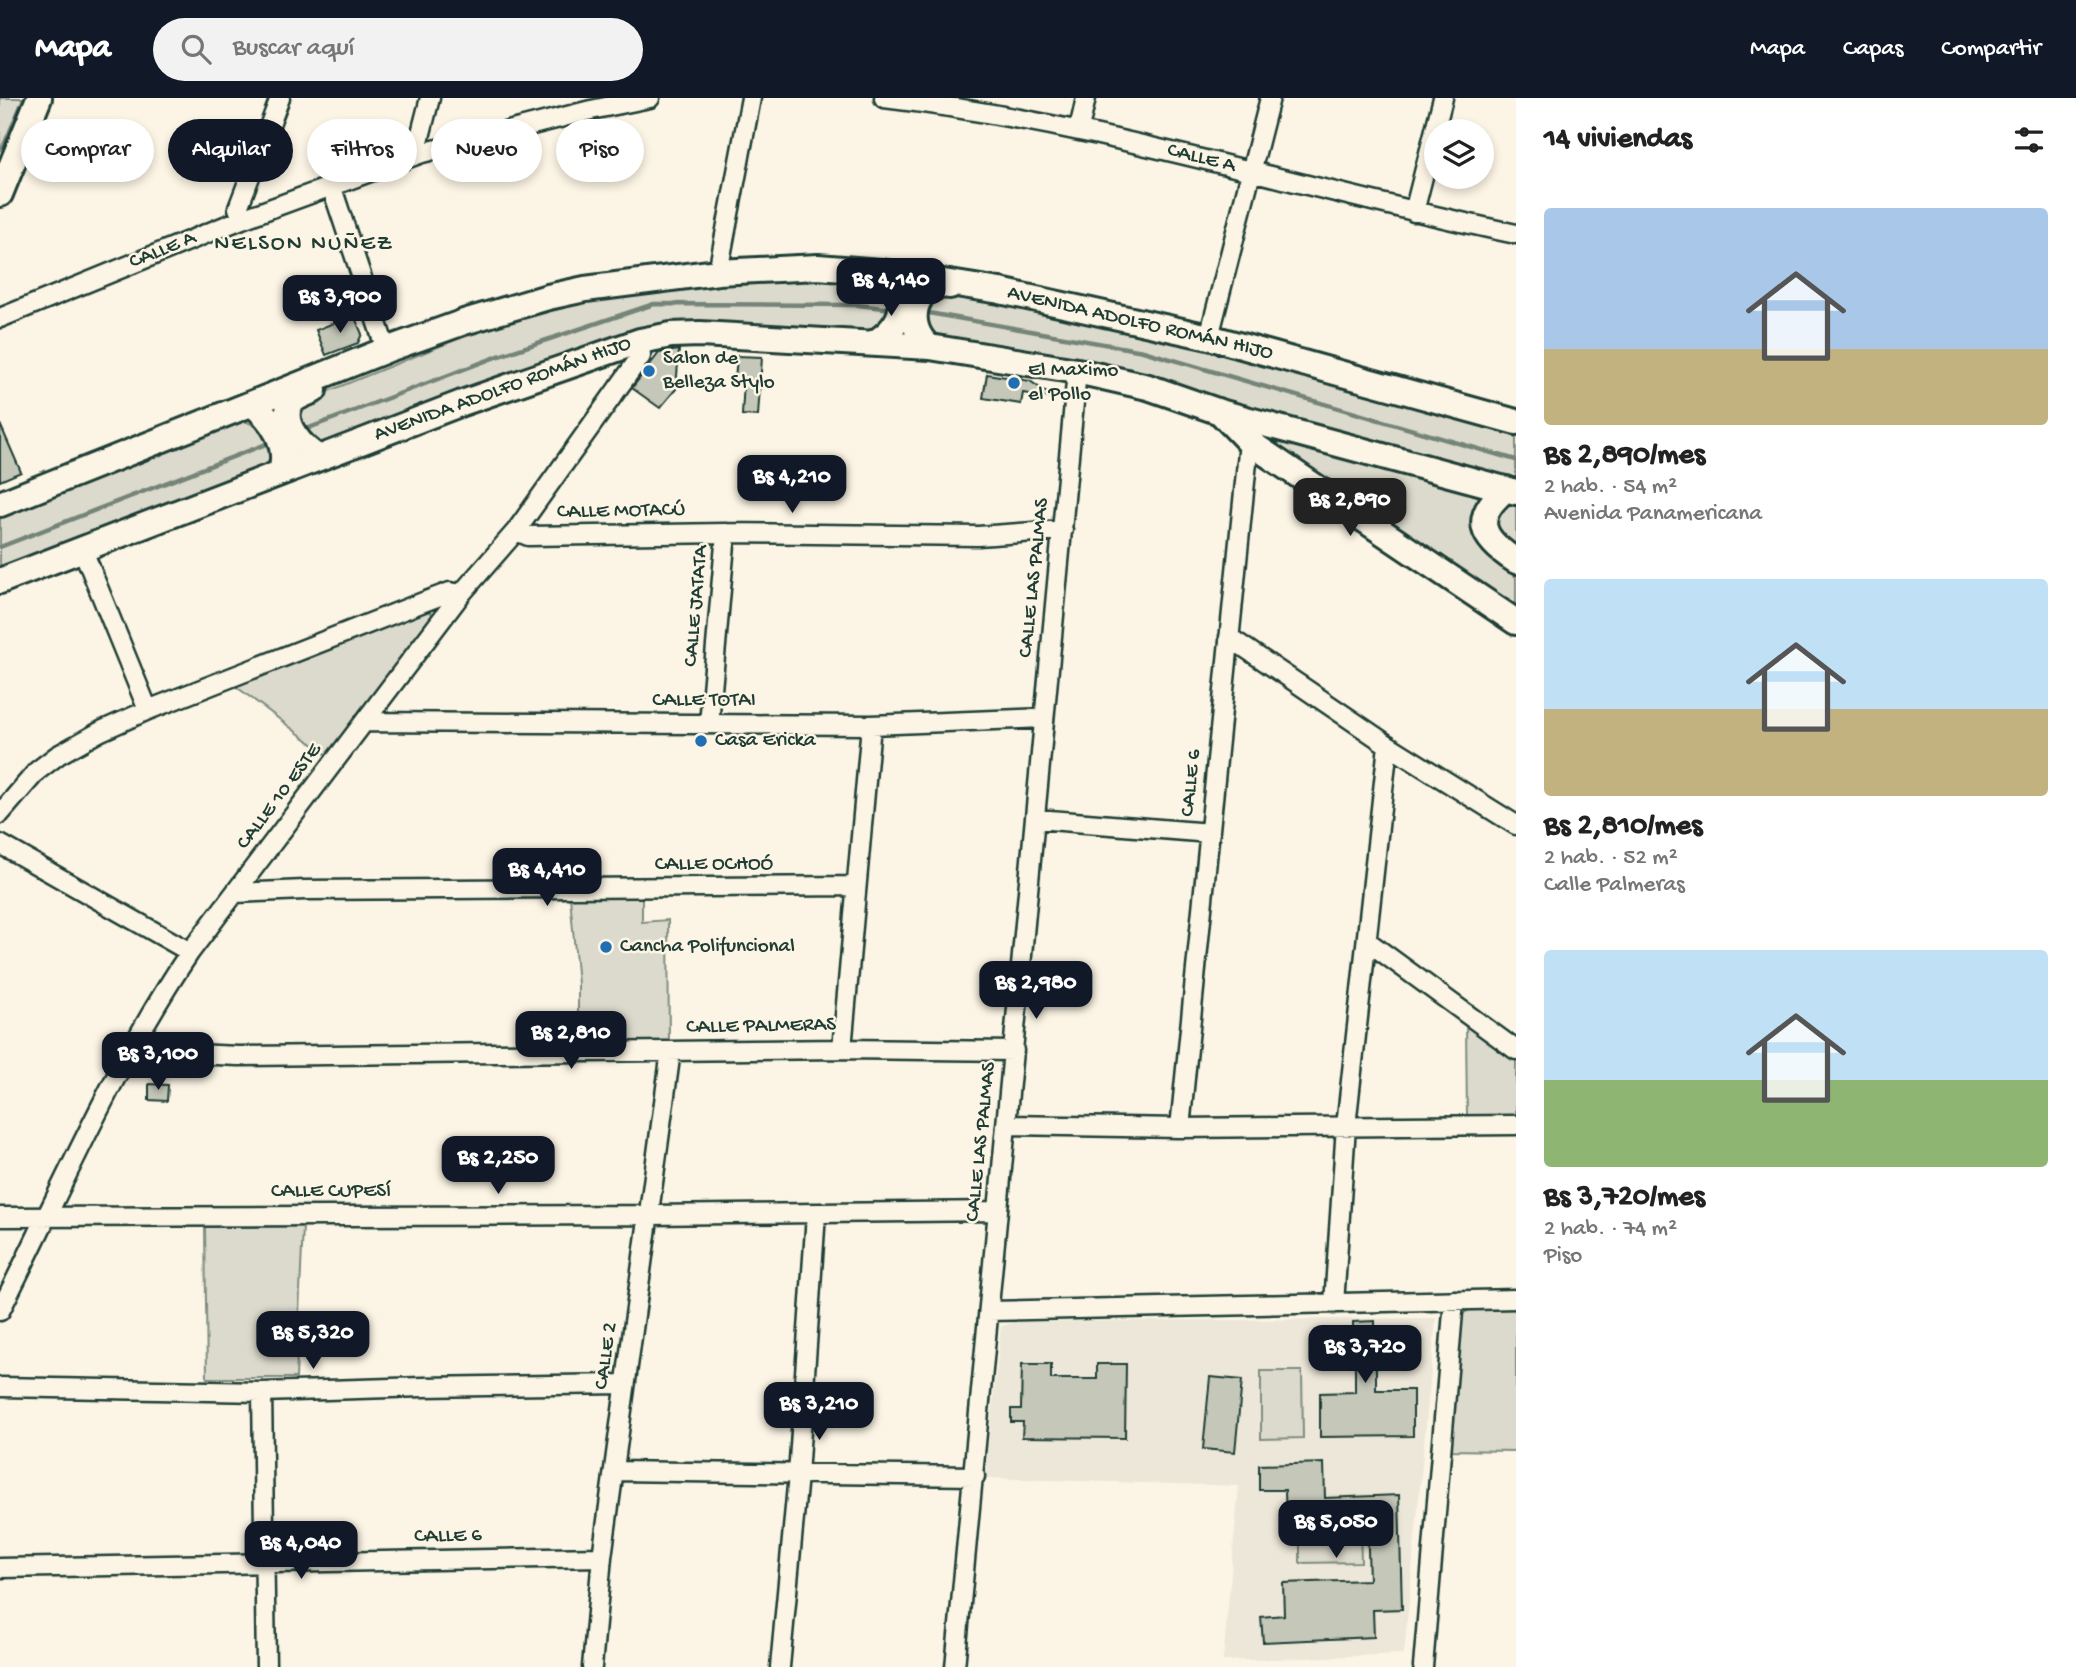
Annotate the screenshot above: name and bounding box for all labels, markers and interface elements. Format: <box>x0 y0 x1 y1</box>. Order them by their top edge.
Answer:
search box <box>153 18 643 81</box>
text: Mapa <box>35 30 111 68</box>
icon: search <box>177 30 215 68</box>
text: Buscar aquí <box>233 34 354 65</box>
text: Mapa <box>1750 35 1805 64</box>
text: Capas <box>1843 35 1903 64</box>
text: Compartir <box>1941 35 2041 64</box>
chip: Comprar <box>21 119 154 182</box>
chip: Alquilar <box>168 119 293 182</box>
chip: Filtros <box>307 119 417 182</box>
chip: Nuevo <box>431 119 542 182</box>
chip: Piso <box>556 119 644 182</box>
map controls <box>1424 119 1494 189</box>
button: layers <box>1424 119 1494 189</box>
icon: filters <box>2010 121 2048 159</box>
text: 14 viviendas <box>1544 123 1692 158</box>
street label: CALLE A <box>1164 138 1239 180</box>
street label: CALLE A <box>126 226 201 276</box>
district label: NELSON NUÑEZ <box>214 231 394 258</box>
icon: home <box>1733 253 1859 379</box>
pin: Bs 4,140 <box>819 258 963 318</box>
text: Bs 4,140 <box>852 267 930 294</box>
pin: Bs 3,900 <box>268 275 412 335</box>
street label: AVENIDA ADOLFO ROMÁN HIJO <box>1005 280 1276 367</box>
text: Bs 3,900 <box>299 284 381 311</box>
street label: AVENIDA ADOLFO ROMÁN HIJO <box>371 331 635 448</box>
place label: Salon de Belleza Stylo <box>662 347 775 396</box>
place label: El Maximo el Pollo <box>1028 359 1118 408</box>
marker: Salon de Belleza Stylo <box>641 363 657 379</box>
marker: El Maximo el Pollo <box>1006 375 1022 391</box>
text: Bs 2,890/mes <box>1544 439 1705 474</box>
pin: Bs 4,210 <box>720 456 864 515</box>
text: Bs 4,210 <box>753 464 831 491</box>
text: 2 hab. · 54 m² <box>1544 474 1677 501</box>
pin: Bs 2,890 <box>1278 478 1422 538</box>
text: Bs 2,890 <box>1309 487 1391 514</box>
street label: CALLE LAS PALMAS <box>1014 497 1056 659</box>
street label: CALLE MOTACÚ <box>557 498 685 526</box>
text: Avenida Panamericana <box>1544 501 1762 528</box>
street label: CALLE JATATA <box>679 543 715 668</box>
icon: home <box>1733 624 1859 750</box>
street label: CALLE TOTAI <box>652 689 756 714</box>
place label: Casa Ericka <box>715 729 817 754</box>
marker: Casa Ericka <box>693 733 709 749</box>
street label: CALLE 10 ESTE <box>232 738 329 855</box>
street label: CALLE 6 <box>1176 748 1208 818</box>
text: Bs 2,810/mes <box>1544 810 1702 845</box>
text: 2 hab. · 52 m² <box>1544 845 1678 872</box>
pin: Bs 4,410 <box>475 848 619 908</box>
street label: CALLE OCHOÓ <box>655 853 774 878</box>
text: Bs 4,410 <box>508 857 586 884</box>
text: Calle Palmeras <box>1544 872 1685 899</box>
place label: Cancha Polifuncional <box>620 935 795 960</box>
marker: Cancha Polifuncional <box>598 939 614 955</box>
pin: Bs 2,980 <box>964 962 1108 1021</box>
text: Bs 2,980 <box>995 970 1077 997</box>
icon: home <box>1733 995 1859 1121</box>
pin: Bs 2,810 <box>499 1012 643 1071</box>
street label: CALLE PALMERAS <box>686 1013 836 1041</box>
text: Bs 2,810 <box>531 1020 611 1047</box>
pin: Bs 3,100 <box>86 1032 230 1092</box>
text: Bs 3,100 <box>118 1041 198 1068</box>
street label: CALLE LAS PALMAS <box>961 1061 1003 1223</box>
pin: Bs 2,250 <box>426 1136 570 1196</box>
text: Bs 2,250 <box>458 1145 538 1172</box>
street label: CALLE CUPESÍ <box>271 1180 391 1205</box>
text: Bs 3,720/mes <box>1544 1181 1705 1216</box>
text: 2 hab. · 74 m² <box>1544 1216 1677 1243</box>
text: Piso <box>1544 1243 1582 1270</box>
pin: Bs 5,320 <box>241 1312 385 1371</box>
text: Bs 5,320 <box>272 1320 354 1347</box>
street label: CALLE 2 <box>590 1321 624 1391</box>
pin: Bs 3,720 <box>1293 1326 1437 1385</box>
text: Bs 3,720 <box>1324 1334 1406 1361</box>
pin: Bs 3,210 <box>747 1382 891 1442</box>
text: Bs 3,210 <box>780 1391 858 1418</box>
pin: Bs 5,050 <box>1264 1500 1408 1560</box>
text: Bs 5,050 <box>1294 1509 1378 1536</box>
pin: Bs 4,040 <box>229 1522 373 1581</box>
street label: CALLE 6 <box>414 1524 482 1550</box>
text: Bs 4,040 <box>261 1530 341 1557</box>

